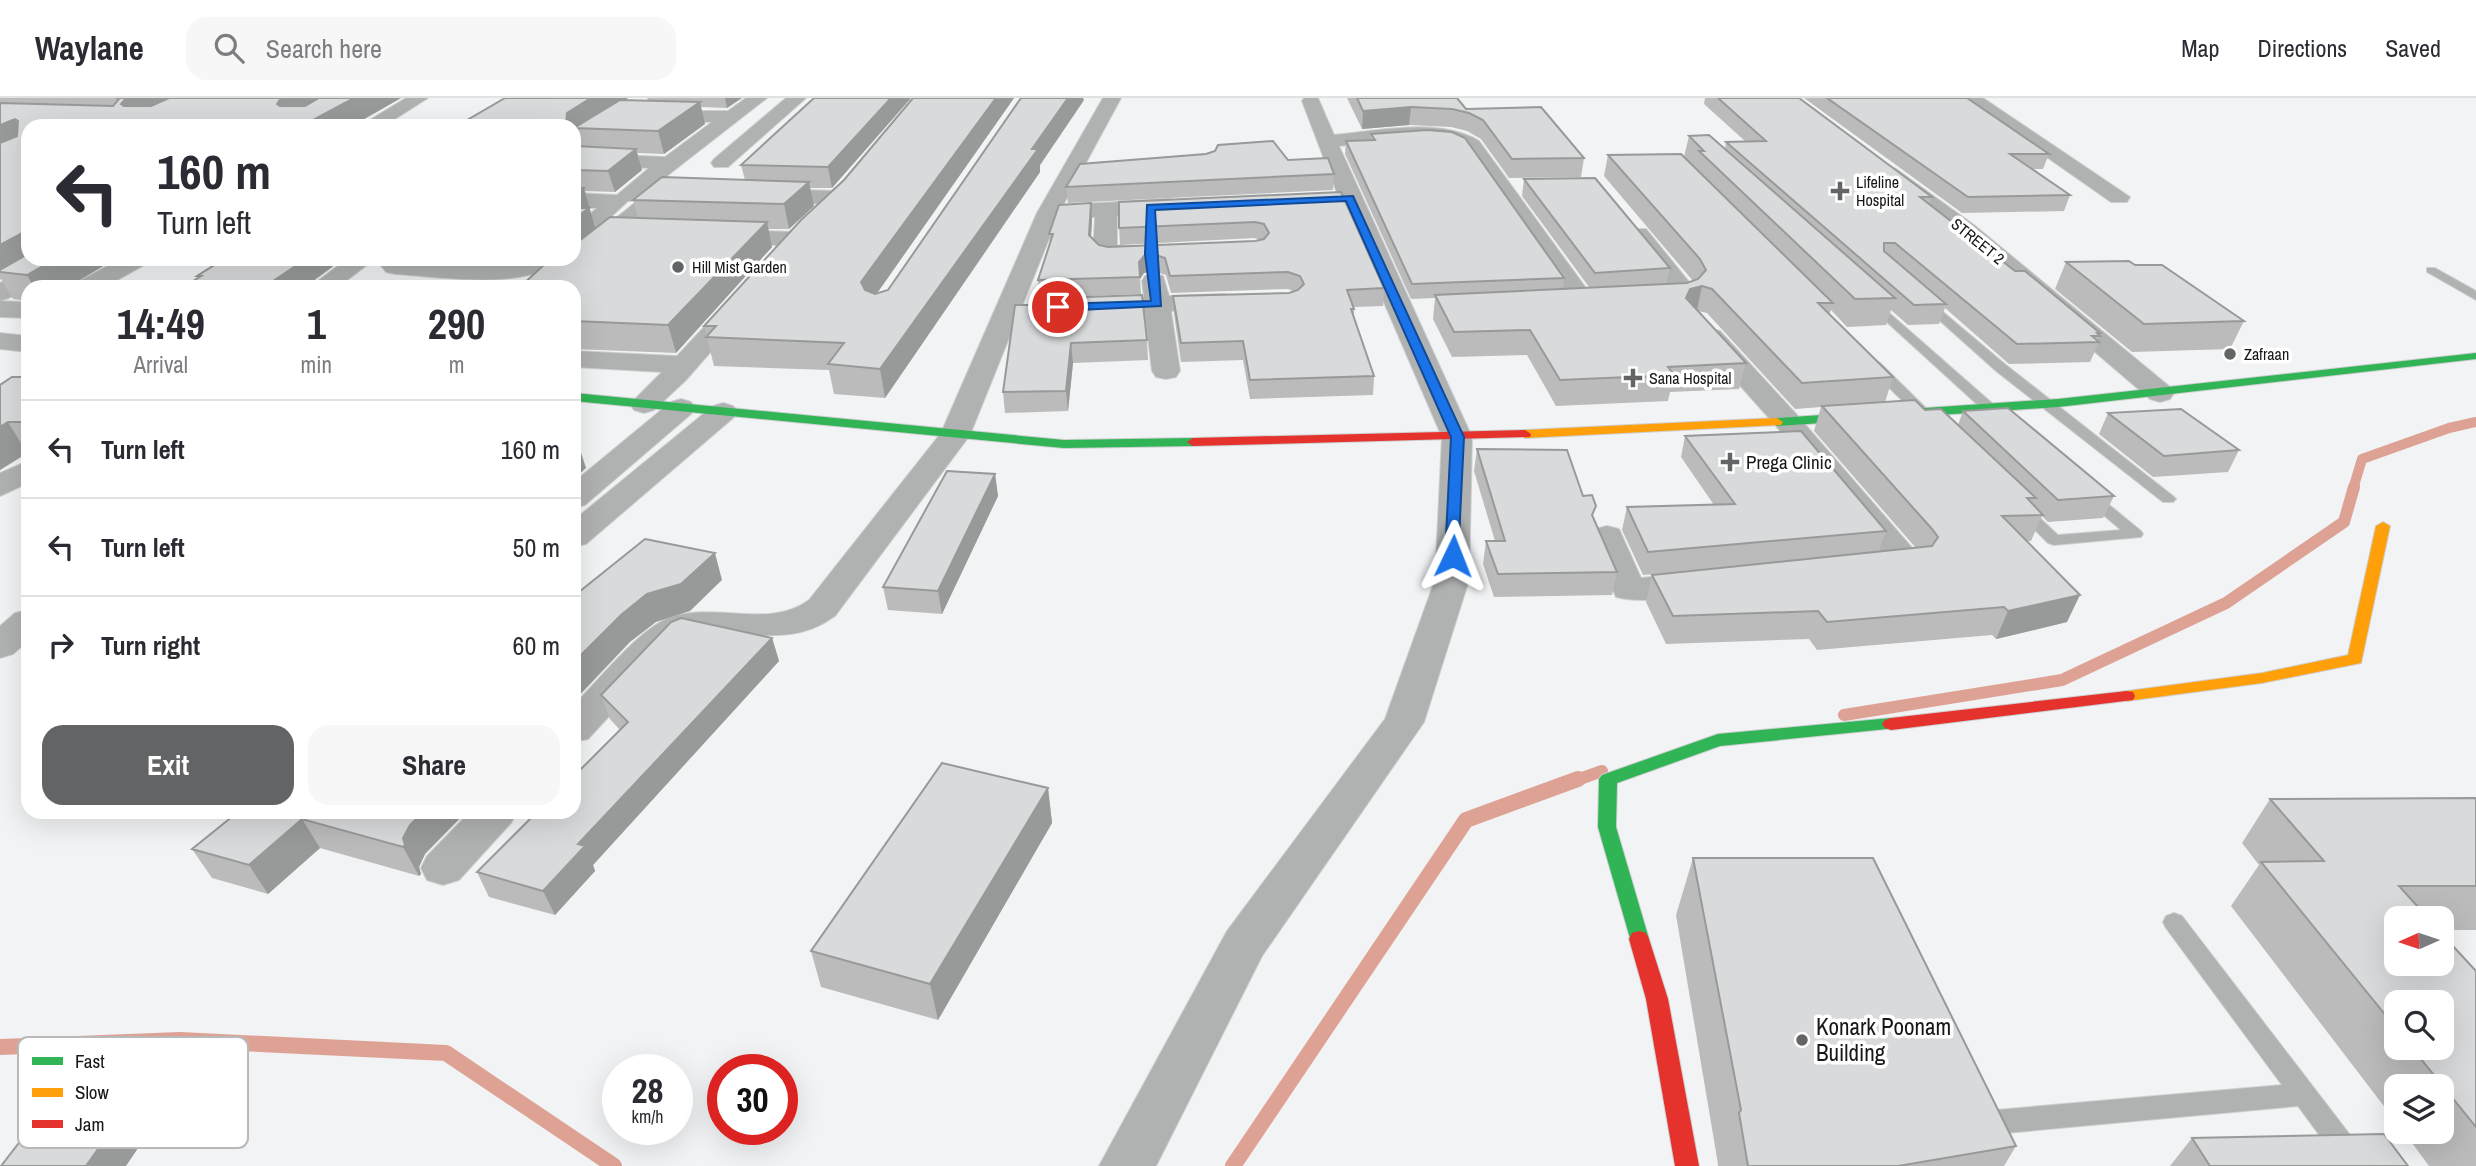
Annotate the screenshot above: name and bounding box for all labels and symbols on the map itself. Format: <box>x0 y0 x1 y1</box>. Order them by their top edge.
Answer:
place label: Lifeline Hospital <box>1856 171 1904 211</box>
marker: Lifeline Hospital <box>1830 181 1850 201</box>
street label: STREET 2 <box>1947 213 2009 269</box>
place label: Hill Mist Garden <box>692 256 787 278</box>
marker: Hill Mist Garden <box>670 259 686 275</box>
pin <box>1028 277 1088 337</box>
place label: Zafraan <box>2244 343 2289 365</box>
marker: Zafraan <box>2222 346 2238 362</box>
place label: Sana Hospital <box>1649 367 1732 389</box>
marker: Sana Hospital <box>1623 368 1643 388</box>
place label: Prega Clinic <box>1746 449 1832 475</box>
marker: Prega Clinic <box>1720 452 1740 472</box>
position arrow <box>1416 519 1490 593</box>
north arrow <box>2384 906 2454 976</box>
place label: Konark Poonam Building <box>1816 1011 1951 1068</box>
marker: Konark Poonam Building <box>1794 1032 1810 1048</box>
legend <box>18 1037 248 1148</box>
text: Fast <box>75 1048 105 1074</box>
speed limit sign: 30 <box>707 1054 798 1145</box>
text: Slow <box>75 1079 110 1105</box>
text: Jam <box>75 1111 104 1137</box>

